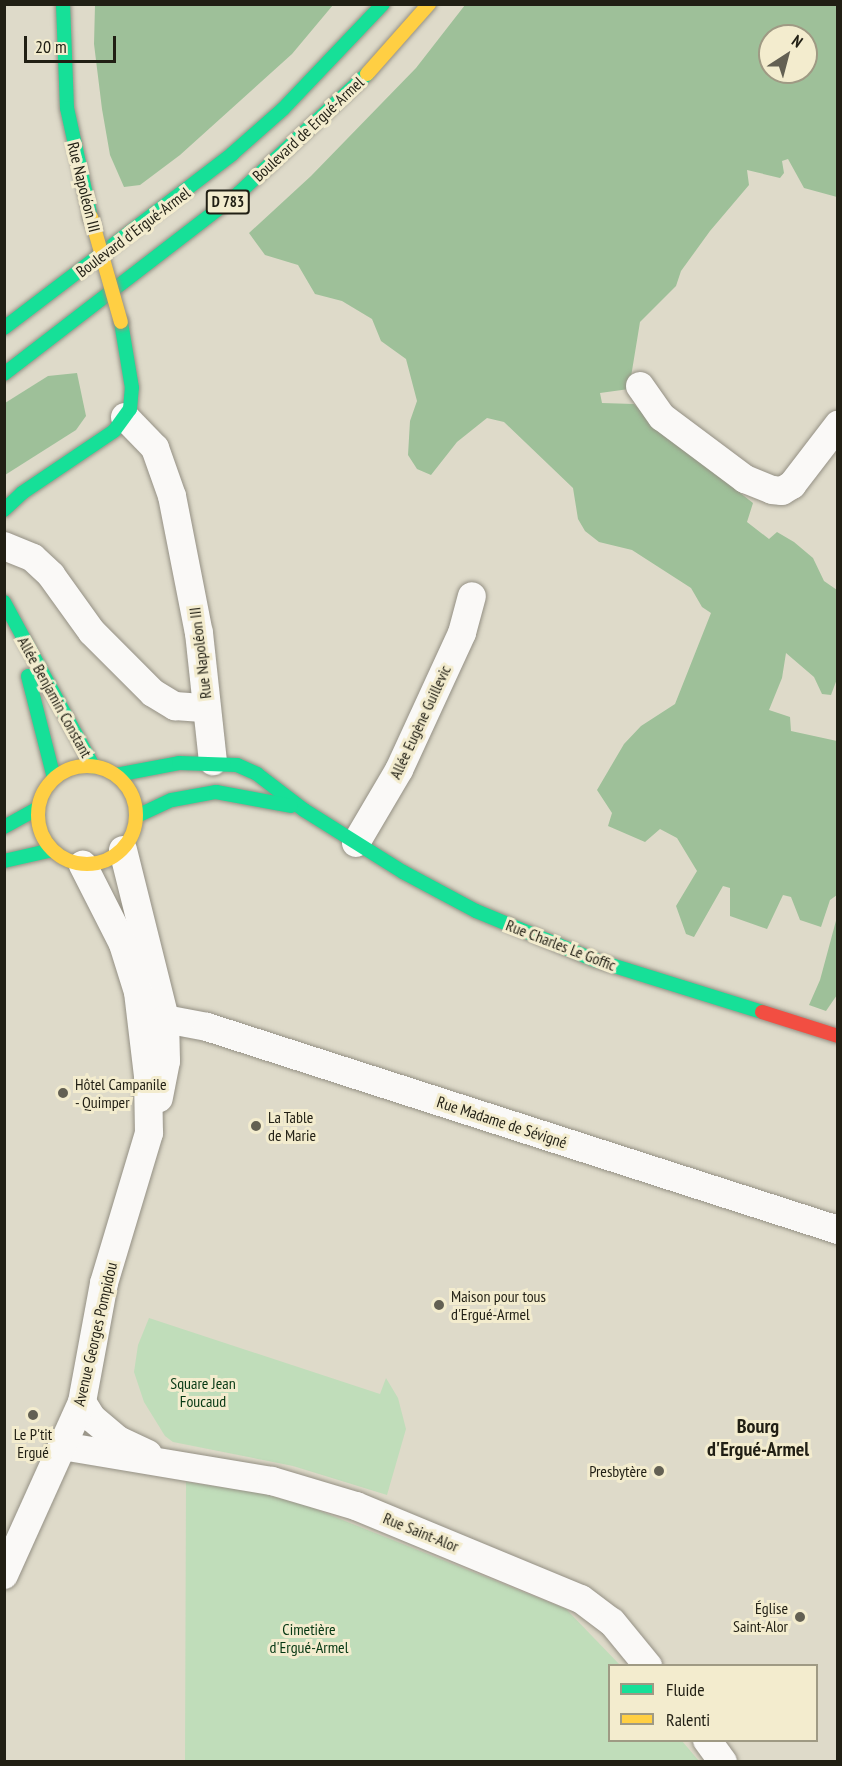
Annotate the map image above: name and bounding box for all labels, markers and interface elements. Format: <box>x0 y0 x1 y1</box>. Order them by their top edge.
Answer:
scale bar <box>27 24 118 62</box>
north arrow <box>758 24 818 84</box>
text: N <box>788 30 807 52</box>
text: 20 m <box>35 35 67 58</box>
street label: Boulevard de Ergué-Armel <box>249 73 367 185</box>
street label: Rue Napoléon III <box>64 140 104 234</box>
street label: Boulevard d'Ergué-Armel <box>72 183 194 281</box>
road number: D 783 <box>206 190 250 214</box>
street label: Rue Napoléon III <box>185 606 215 700</box>
street label: Allée Benjamin Constant <box>14 633 96 761</box>
street label: Allée Eugène Guillevic <box>385 662 455 782</box>
street label: Rue Charles Le Goffic <box>503 915 619 975</box>
place label: Hôtel Campanile - Quimper <box>75 1074 167 1112</box>
marker: Hôtel Campanile - Quimper <box>56 1086 70 1100</box>
street label: Rue Madame de Sévigné <box>435 1092 569 1152</box>
place label: La Table de Marie <box>268 1107 316 1145</box>
marker: La Table de Marie <box>249 1119 263 1133</box>
street label: Avenue Georges Pompidou <box>69 1260 121 1408</box>
place label: Maison pour tous d'Ergué-Armel <box>451 1286 546 1324</box>
marker: Maison pour tous d'Ergué-Armel <box>432 1298 446 1312</box>
park label: Square Jean Foucaud <box>170 1373 236 1411</box>
marker: Le P'tit Ergué <box>26 1408 40 1422</box>
district label: Bourg d'Ergué-Armel <box>707 1415 809 1462</box>
place label: Le P'tit Ergué <box>14 1424 52 1462</box>
place label: Presbytère <box>589 1461 647 1481</box>
marker: Presbytère <box>652 1464 666 1478</box>
street label: Rue Saint-Alor <box>381 1508 461 1556</box>
place label: Église Saint-Alor <box>733 1598 788 1636</box>
marker: Église Saint-Alor <box>793 1610 807 1624</box>
park label: Cimetière d'Ergué-Armel <box>270 1619 348 1657</box>
legend <box>608 1664 818 1742</box>
text: Fluide <box>666 1678 705 1701</box>
text: Ralenti <box>666 1708 710 1731</box>

